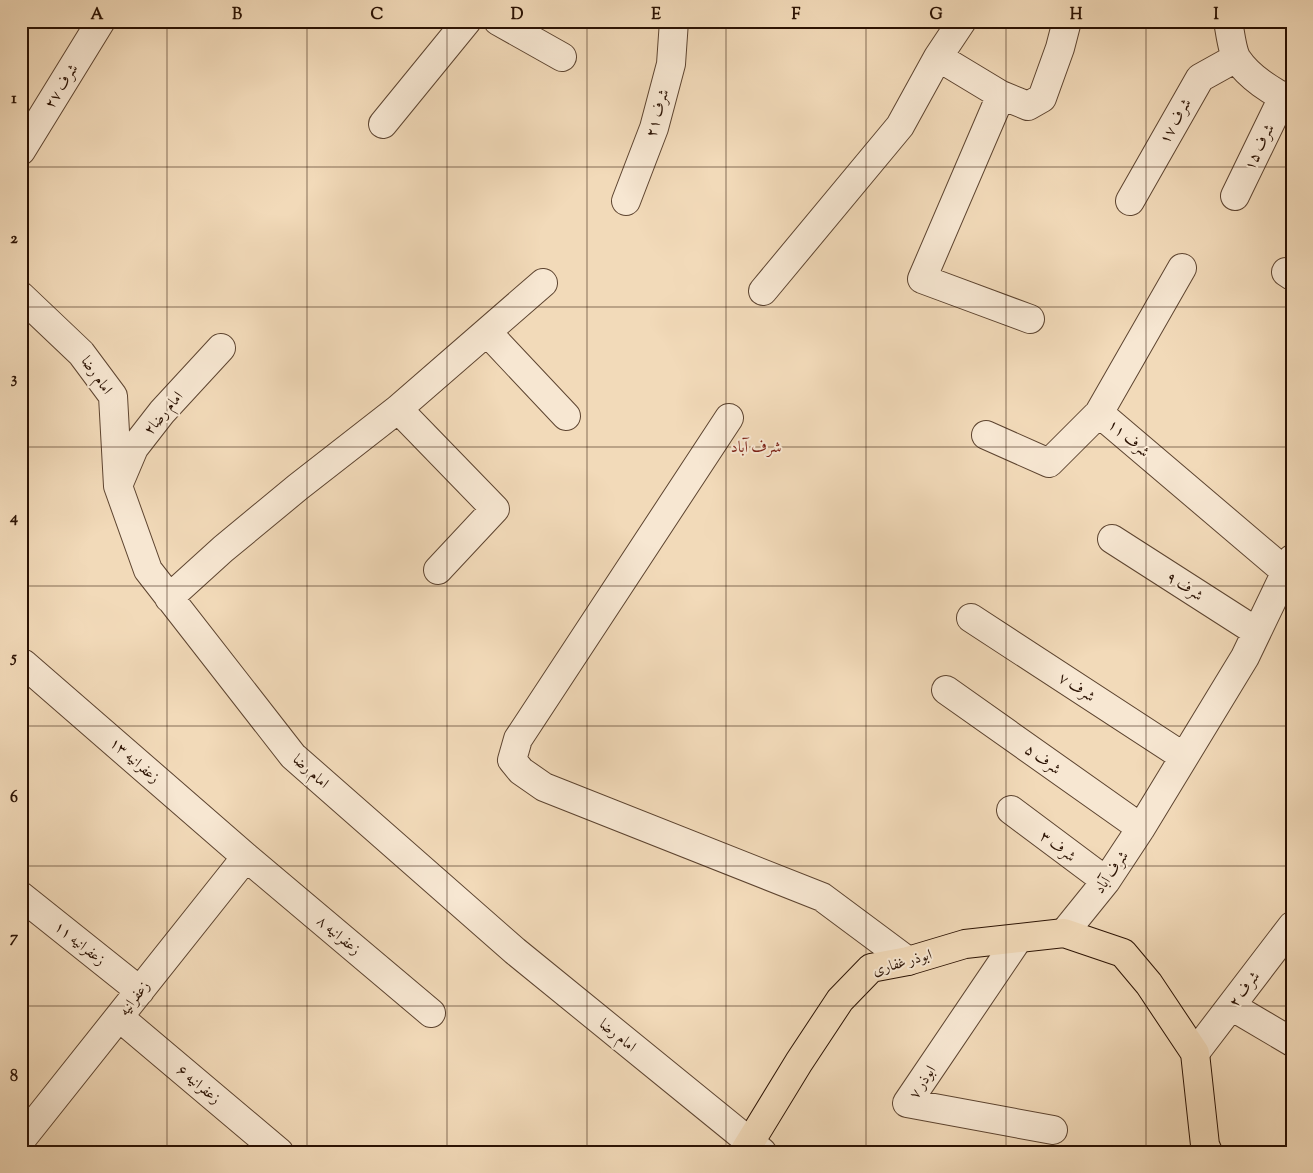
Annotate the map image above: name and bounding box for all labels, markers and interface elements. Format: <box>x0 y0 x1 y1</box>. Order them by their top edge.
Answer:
text: A <box>91 4 104 27</box>
text: B <box>232 4 242 27</box>
text: C <box>371 4 384 27</box>
text: D <box>511 4 524 27</box>
text: E <box>651 4 661 27</box>
text: F <box>792 4 801 27</box>
text: G <box>929 4 943 27</box>
text: H <box>1070 4 1083 27</box>
text: I <box>1213 4 1219 27</box>
street label: شرف ۲۷ <box>40 60 84 113</box>
street label: شرف ۲۱ <box>642 87 675 140</box>
text: 1 <box>11 88 17 111</box>
street label: شرف ۱۷ <box>1155 95 1197 148</box>
street label: شرف ۱۵ <box>1240 121 1281 174</box>
text: 2 <box>10 228 18 251</box>
street label: امام رضا <box>74 352 117 400</box>
text: 3 <box>11 368 18 391</box>
street label: امام رضا۲ <box>140 388 189 441</box>
street label: شرف ۱۱ <box>1103 415 1154 463</box>
district label: شرف آباد <box>731 437 781 460</box>
text: 4 <box>9 507 18 530</box>
street label: شرف ۹ <box>1162 568 1207 607</box>
text: 5 <box>9 647 17 670</box>
street label: شرف ۷ <box>1054 669 1099 708</box>
street label: زعفرانیه ۱۳ <box>104 733 164 789</box>
street label: شرف ۵ <box>1020 740 1065 780</box>
street label: امام رضا <box>287 750 333 795</box>
text: 6 <box>10 787 18 810</box>
street label: شرف ۳ <box>1035 827 1079 868</box>
street label: شرف آباد <box>1090 847 1135 898</box>
street label: زعفرانیه ۸ <box>312 912 365 961</box>
street label: زعفرانیه ۱۱ <box>49 917 109 971</box>
text: 7 <box>10 927 19 950</box>
street label: ابوذر غفاری <box>870 945 935 982</box>
street label: شرف ۲ <box>1225 968 1266 1012</box>
street label: زعفرانیه <box>115 977 156 1021</box>
street label: امام رضا <box>593 1015 640 1058</box>
street label: زعفرانیه ۶ <box>172 1061 225 1110</box>
street label: ابوذر ۷ <box>905 1062 942 1104</box>
text: 8 <box>10 1066 18 1089</box>

